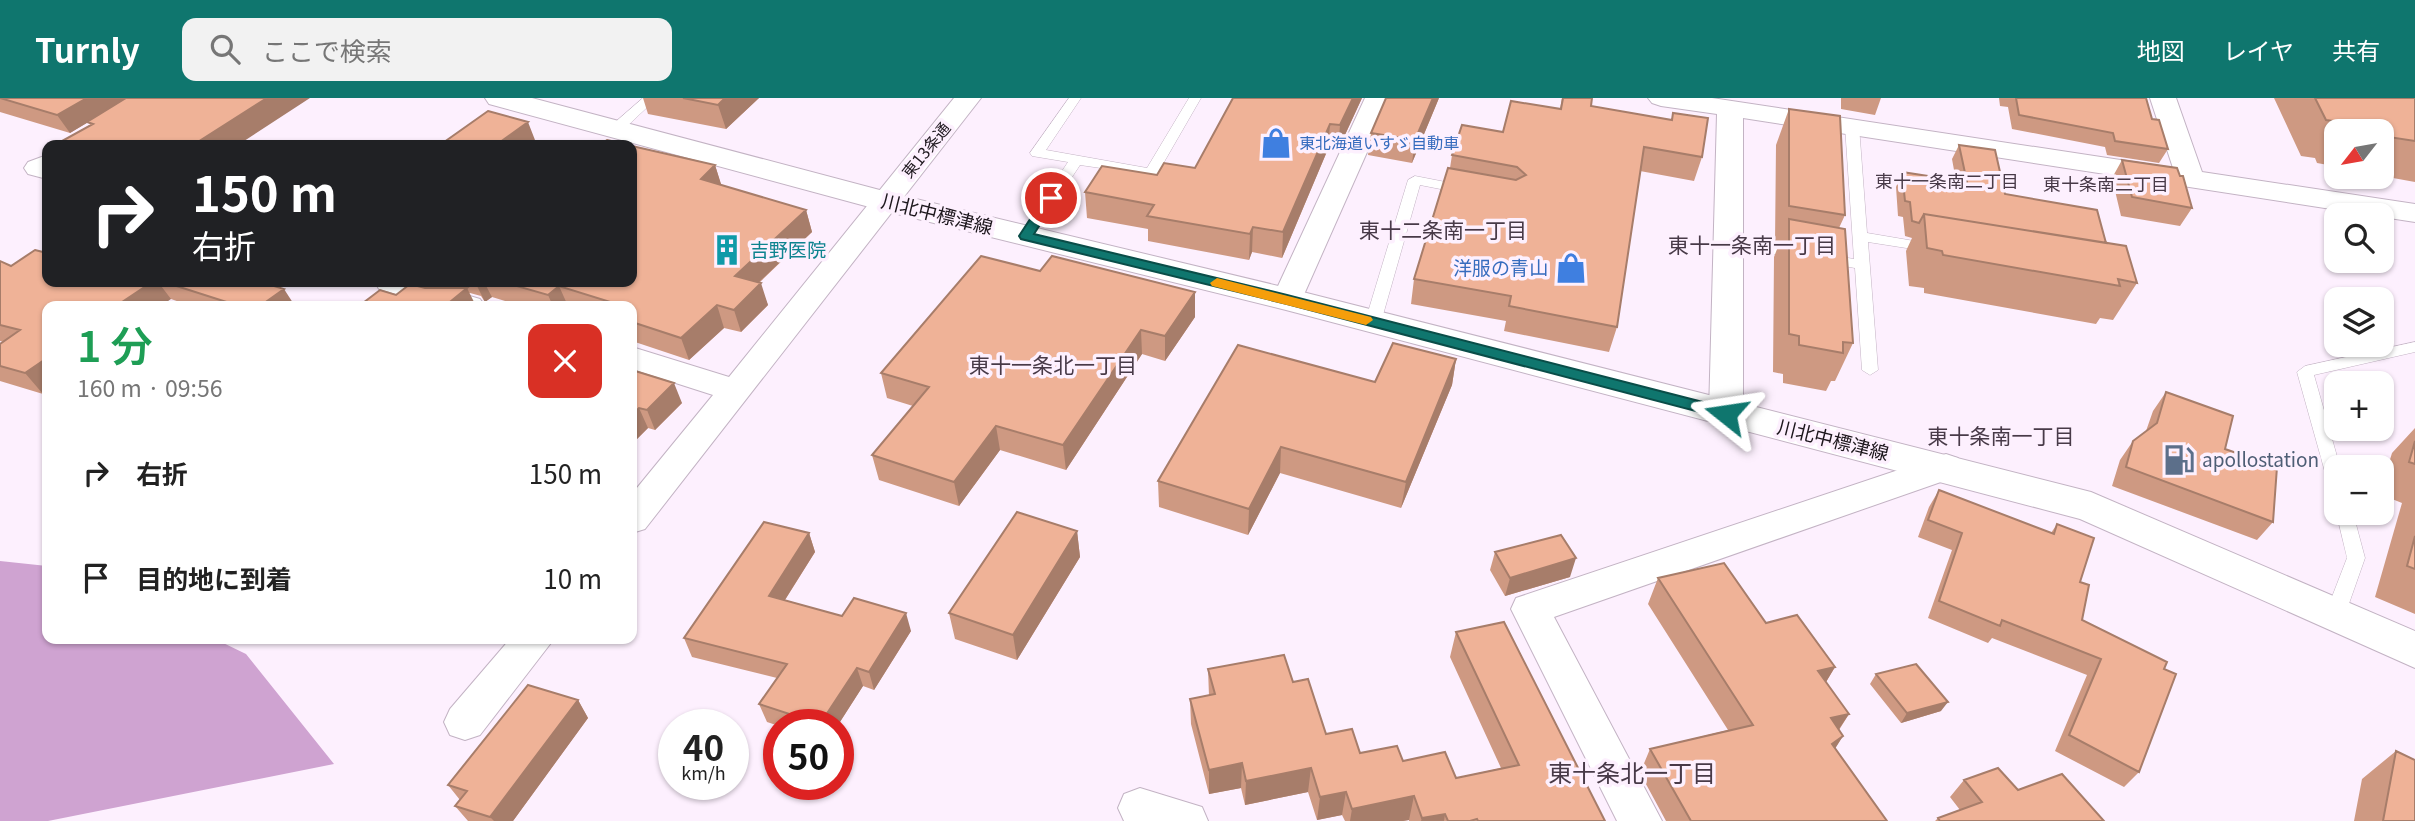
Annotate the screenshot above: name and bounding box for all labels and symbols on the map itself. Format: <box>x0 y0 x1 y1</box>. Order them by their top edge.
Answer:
street label: 東13条通 <box>895 116 955 182</box>
north arrow <box>2324 119 2394 189</box>
shop icon: 東北海道いすゞ自動車 <box>1259 126 1293 160</box>
place label: 東北海道いすゞ自動車 <box>1299 130 1459 154</box>
district label: 東十一条南二丁目 <box>1875 167 2019 193</box>
pin <box>1021 168 1081 228</box>
district label: 東十条南二丁目 <box>2043 170 2169 196</box>
street label: 川北中標津線 <box>879 186 996 239</box>
district label: 東十二条南一丁目 <box>1359 214 1527 244</box>
district label: 東十一条南一丁目 <box>1668 229 1836 259</box>
building icon: 吉野医院 <box>710 233 744 267</box>
place label: 吉野医院 <box>750 235 826 262</box>
shop icon: 洋服の青山 <box>1554 251 1588 285</box>
place label: 洋服の青山 <box>1453 253 1548 280</box>
district label: 東十一条北一丁目 <box>969 349 1137 379</box>
position arrow <box>1689 377 1763 451</box>
street label: 川北中標津線 <box>1775 412 1892 465</box>
district label: 東十条南一丁目 <box>1928 420 2075 450</box>
fuel station icon: apollostation <box>2162 443 2196 477</box>
place label: apollostation <box>2202 445 2319 472</box>
speed limit sign: 50 <box>763 709 854 800</box>
district label: 東十条北一丁目 <box>1548 754 1716 789</box>

